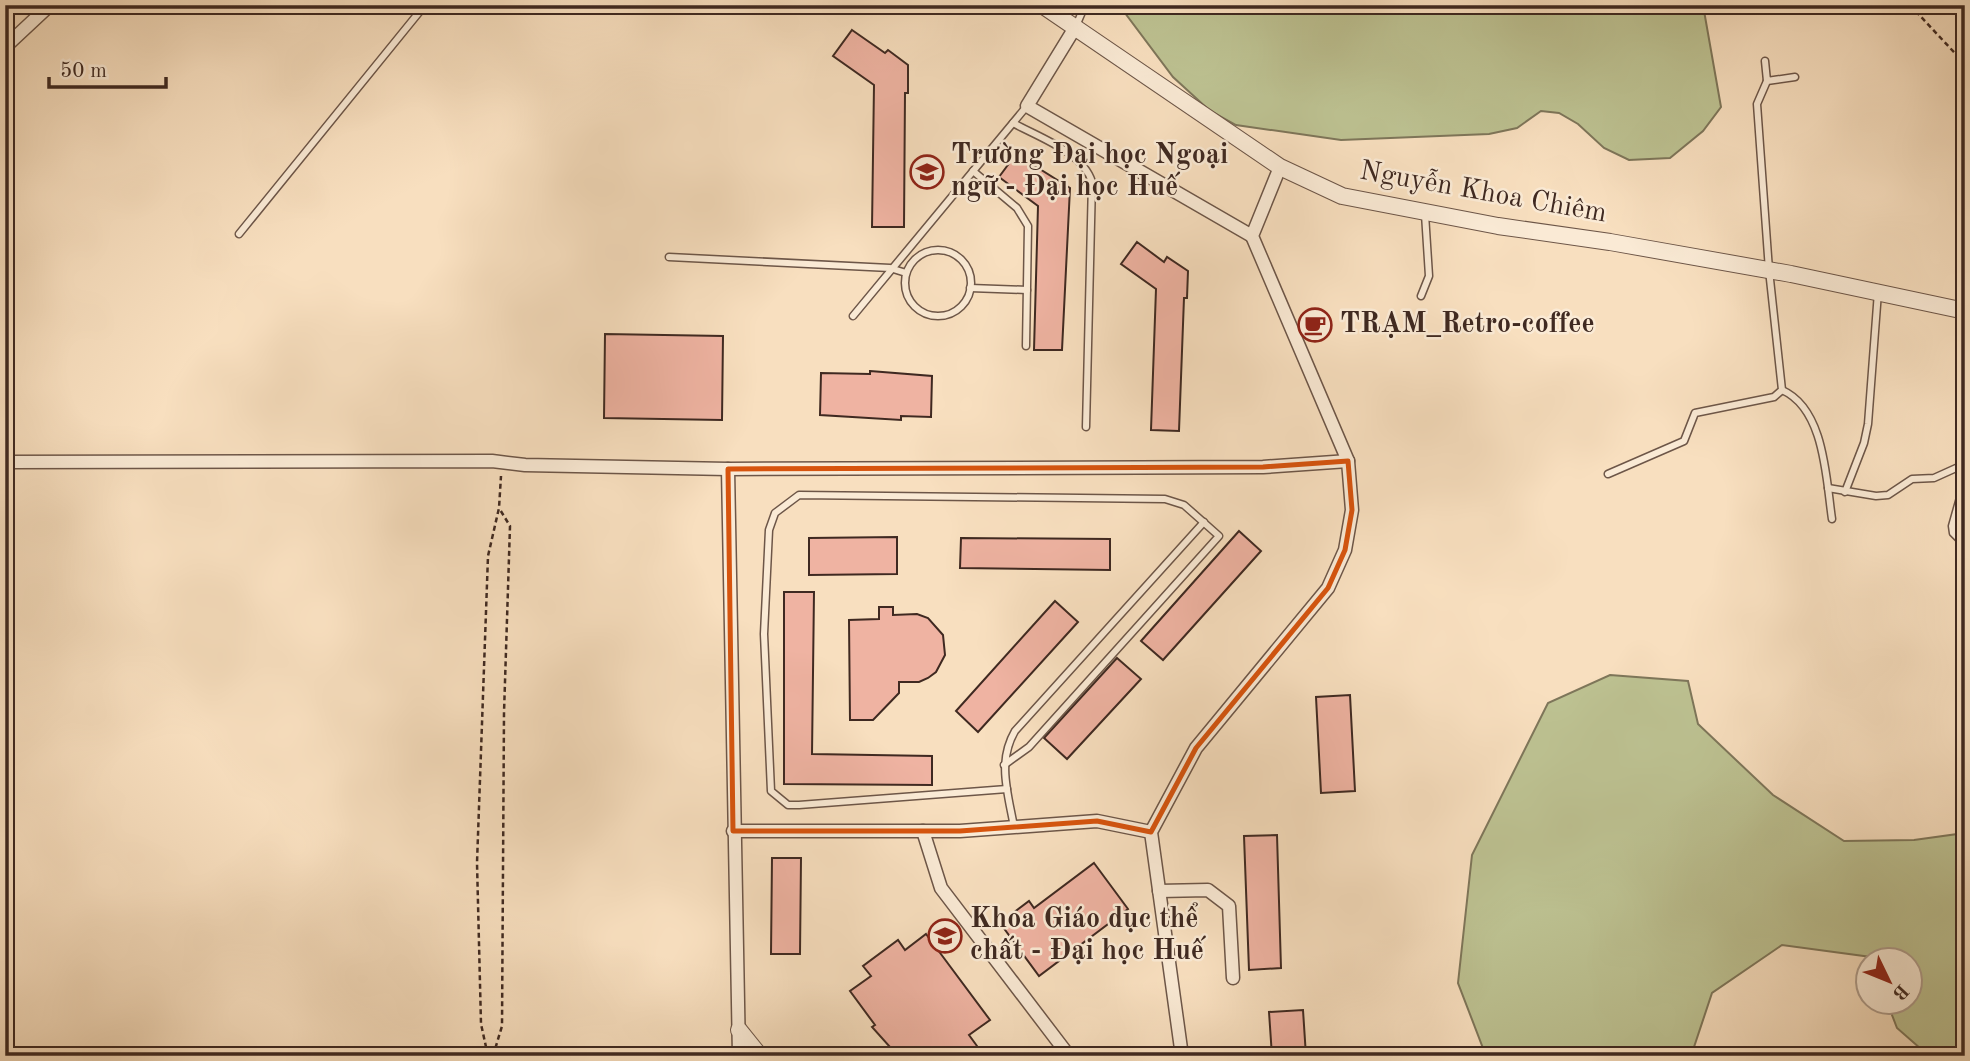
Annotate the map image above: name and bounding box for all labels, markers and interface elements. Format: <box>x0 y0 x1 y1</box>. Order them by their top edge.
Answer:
scale bar <box>49 46 166 90</box>
text: 50 m <box>60 61 107 82</box>
place label: Trường Đại học Ngoại ngữ - Đại học Huế <box>951 142 1228 202</box>
school or university icon: Trường Đại học Ngoại ngữ - Đại học Huế <box>908 153 946 191</box>
street label: Nguyễn Khoa Chiêm <box>1357 155 1609 229</box>
cafe icon: TRẠM_Retro-coffee <box>1296 306 1334 344</box>
place label: TRẠM_Retro-coffee <box>1340 311 1595 339</box>
place label: Khoa Giáo dục thể chất - Đại học Huế <box>970 902 1207 966</box>
school or university icon: Khoa Giáo dục thể chất - Đại học Huế <box>926 917 964 955</box>
north arrow <box>1854 946 1924 1016</box>
text: B <box>1888 979 1911 1002</box>

